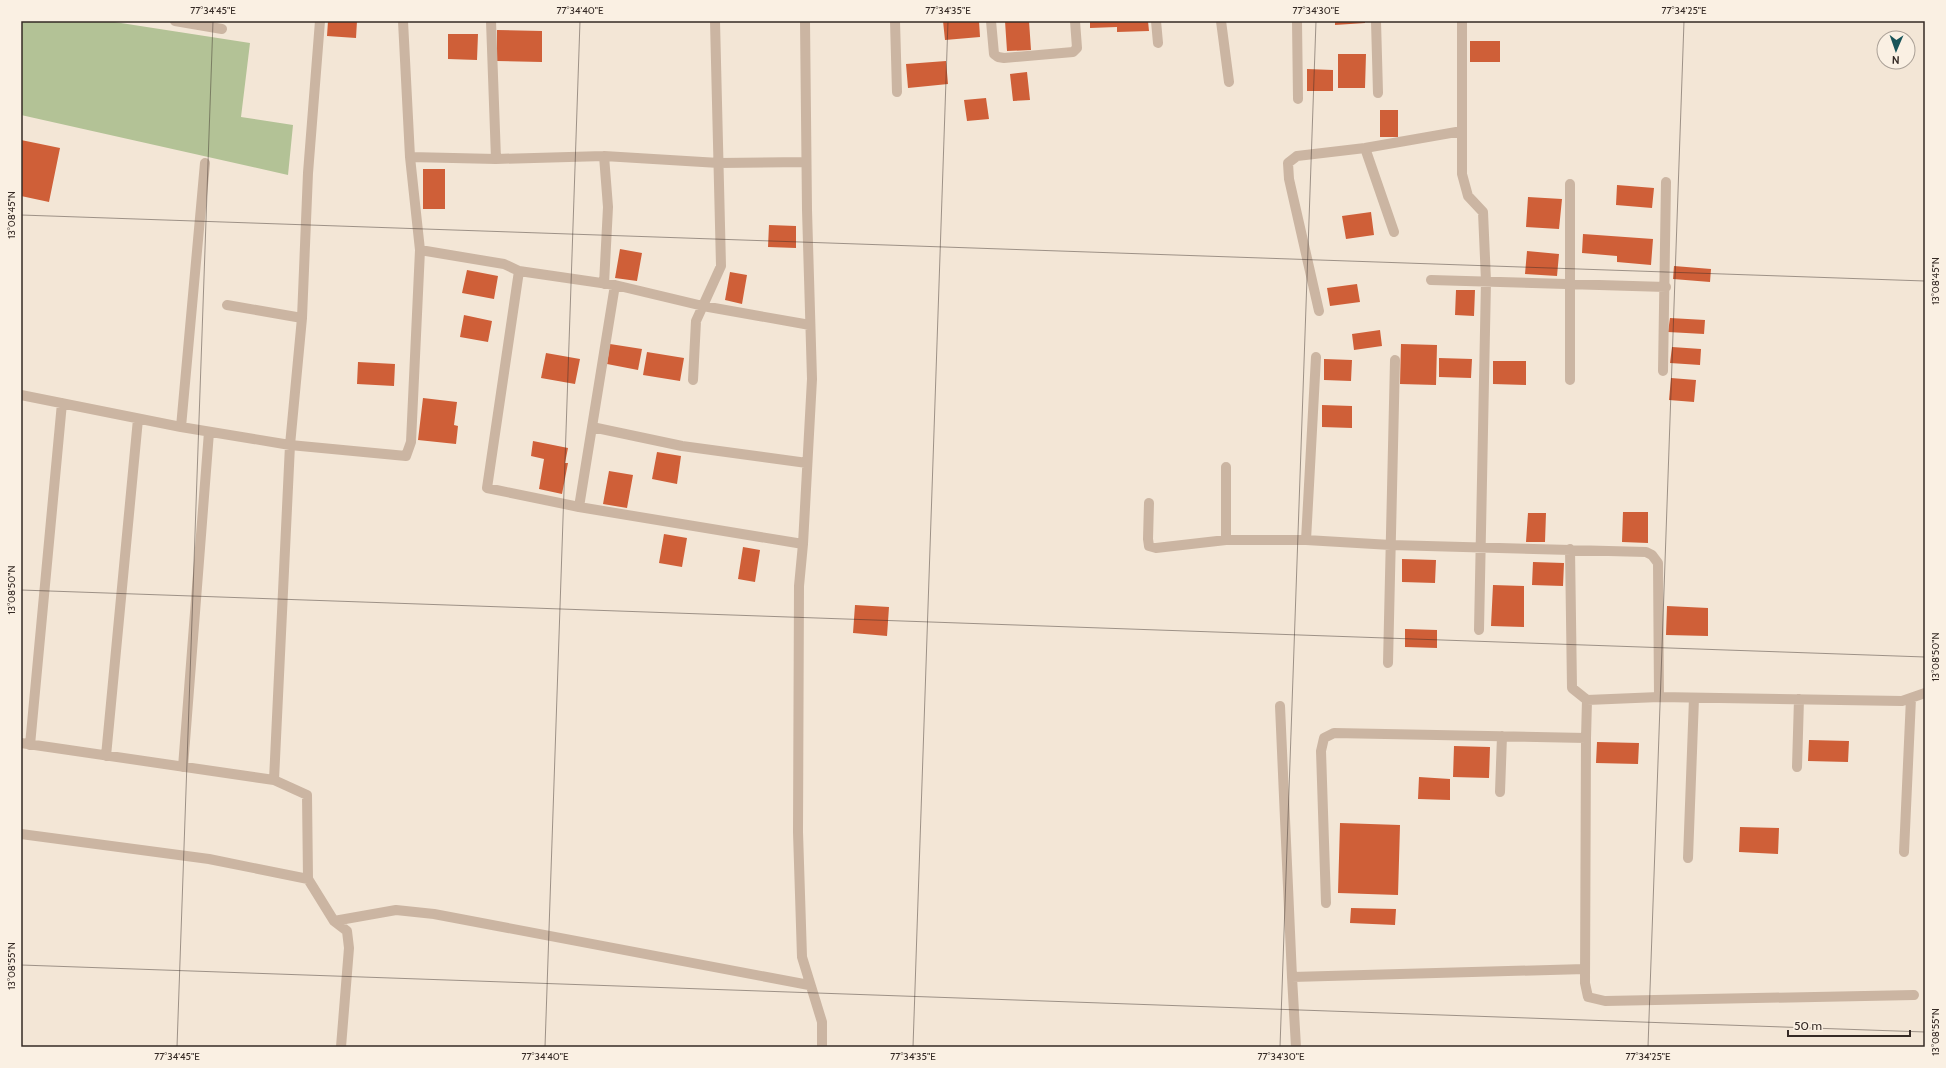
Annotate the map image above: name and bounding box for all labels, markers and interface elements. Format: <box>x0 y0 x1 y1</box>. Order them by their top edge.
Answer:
text: 77°34'45"E <box>190 4 236 17</box>
text: 77°34'40"E <box>556 4 604 17</box>
text: 77°34'35"E <box>925 4 971 17</box>
text: 77°34'30"E <box>1293 4 1340 17</box>
text: 77°34'25"E <box>1661 4 1707 17</box>
north arrow <box>1876 30 1916 70</box>
text: N <box>1892 53 1900 67</box>
text: 13°08'45"N <box>5 191 18 239</box>
text: 13°08'45"N <box>1929 257 1942 305</box>
text: 13°08'50"N <box>5 566 18 615</box>
text: 13°08'50"N <box>1929 633 1942 682</box>
text: 13°08'55"N <box>5 942 18 990</box>
text: 13°08'55"N <box>1929 1008 1942 1056</box>
scale bar <box>1788 1012 1910 1038</box>
text: 50 m <box>1794 1018 1822 1033</box>
text: 77°34'45"E <box>154 1050 200 1063</box>
text: 77°34'40"E <box>521 1050 569 1063</box>
text: 77°34'35"E <box>890 1050 936 1063</box>
text: 77°34'30"E <box>1258 1050 1305 1063</box>
text: 77°34'25"E <box>1625 1050 1671 1063</box>

